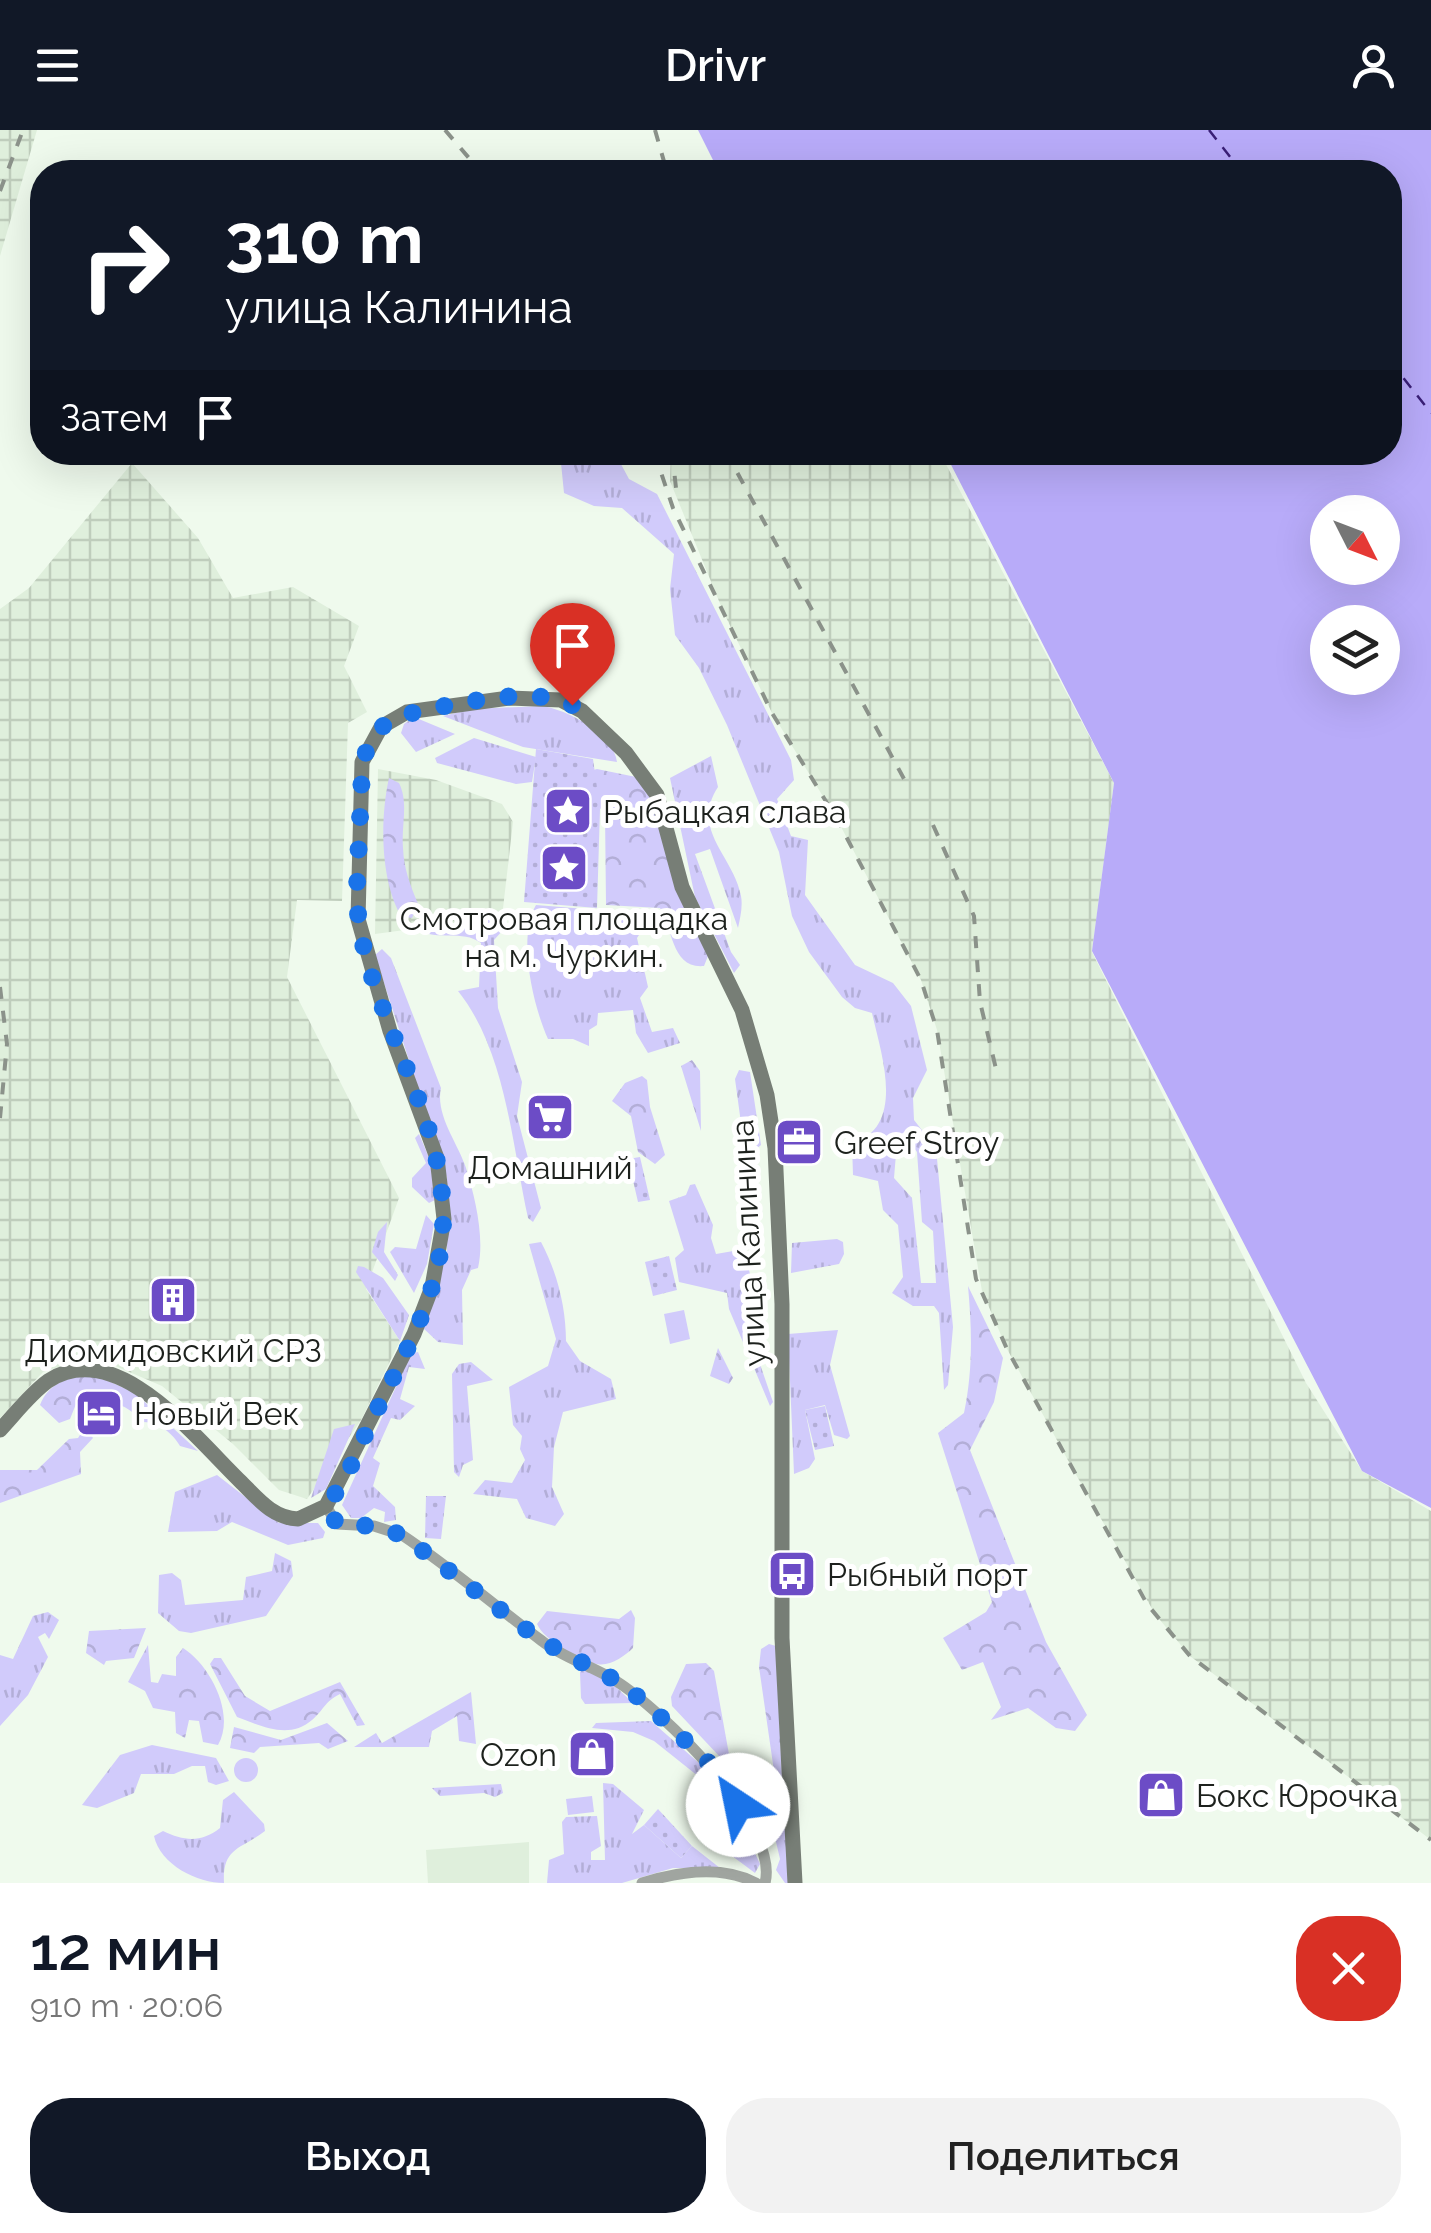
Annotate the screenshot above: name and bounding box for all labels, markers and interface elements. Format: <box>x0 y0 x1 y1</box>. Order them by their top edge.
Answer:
icon: menu <box>30 38 85 93</box>
icon: person <box>1346 38 1401 93</box>
text: Drivr <box>665 39 766 92</box>
text: 310 m <box>225 197 424 279</box>
icon: right <box>60 200 190 330</box>
text: улица Калинина <box>225 281 573 334</box>
icon: arrive <box>188 390 243 445</box>
text: Затем <box>60 395 168 440</box>
north arrow <box>1310 495 1400 585</box>
map controls <box>1310 495 1400 695</box>
pin <box>530 603 615 706</box>
button: layers <box>1310 605 1400 695</box>
icon: arrive <box>545 618 600 673</box>
place icon: Рыбацкая слава <box>542 785 594 837</box>
place label: Рыбацкая слава <box>603 793 847 830</box>
place icon: Смотровая площадка на м. Чуркин. <box>538 842 590 894</box>
place label: Смотровая площадка на м. Чуркин. <box>400 900 728 974</box>
supermarket icon: Домашний <box>524 1091 576 1143</box>
office icon: Greef Stroy <box>773 1116 825 1168</box>
street label: улица Калинина <box>723 1118 773 1368</box>
place label: Greef Stroy <box>834 1124 999 1161</box>
place label: Домашний <box>467 1149 633 1186</box>
building icon: Диомидовский СРЗ <box>147 1274 199 1326</box>
place label: Диомидовский СРЗ <box>24 1332 322 1369</box>
hotel icon: Новый Век <box>73 1387 125 1439</box>
place label: Новый Век <box>134 1395 299 1432</box>
bus stop icon: Рыбный порт <box>766 1548 818 1600</box>
place label: Рыбный порт <box>827 1556 1028 1593</box>
shop icon: Ozon <box>566 1728 618 1780</box>
place label: Ozon <box>480 1736 557 1773</box>
position arrow <box>686 1753 790 1857</box>
shop icon: Бокс Юрочка <box>1135 1769 1187 1821</box>
place label: Бокс Юрочка <box>1196 1777 1398 1814</box>
text: 12 мин <box>30 1914 221 1984</box>
button: close <box>1296 1916 1401 2021</box>
text: 910 m · 20:06 <box>30 1987 223 2024</box>
button: Выход <box>30 2098 706 2213</box>
button: Поделиться <box>726 2098 1401 2213</box>

